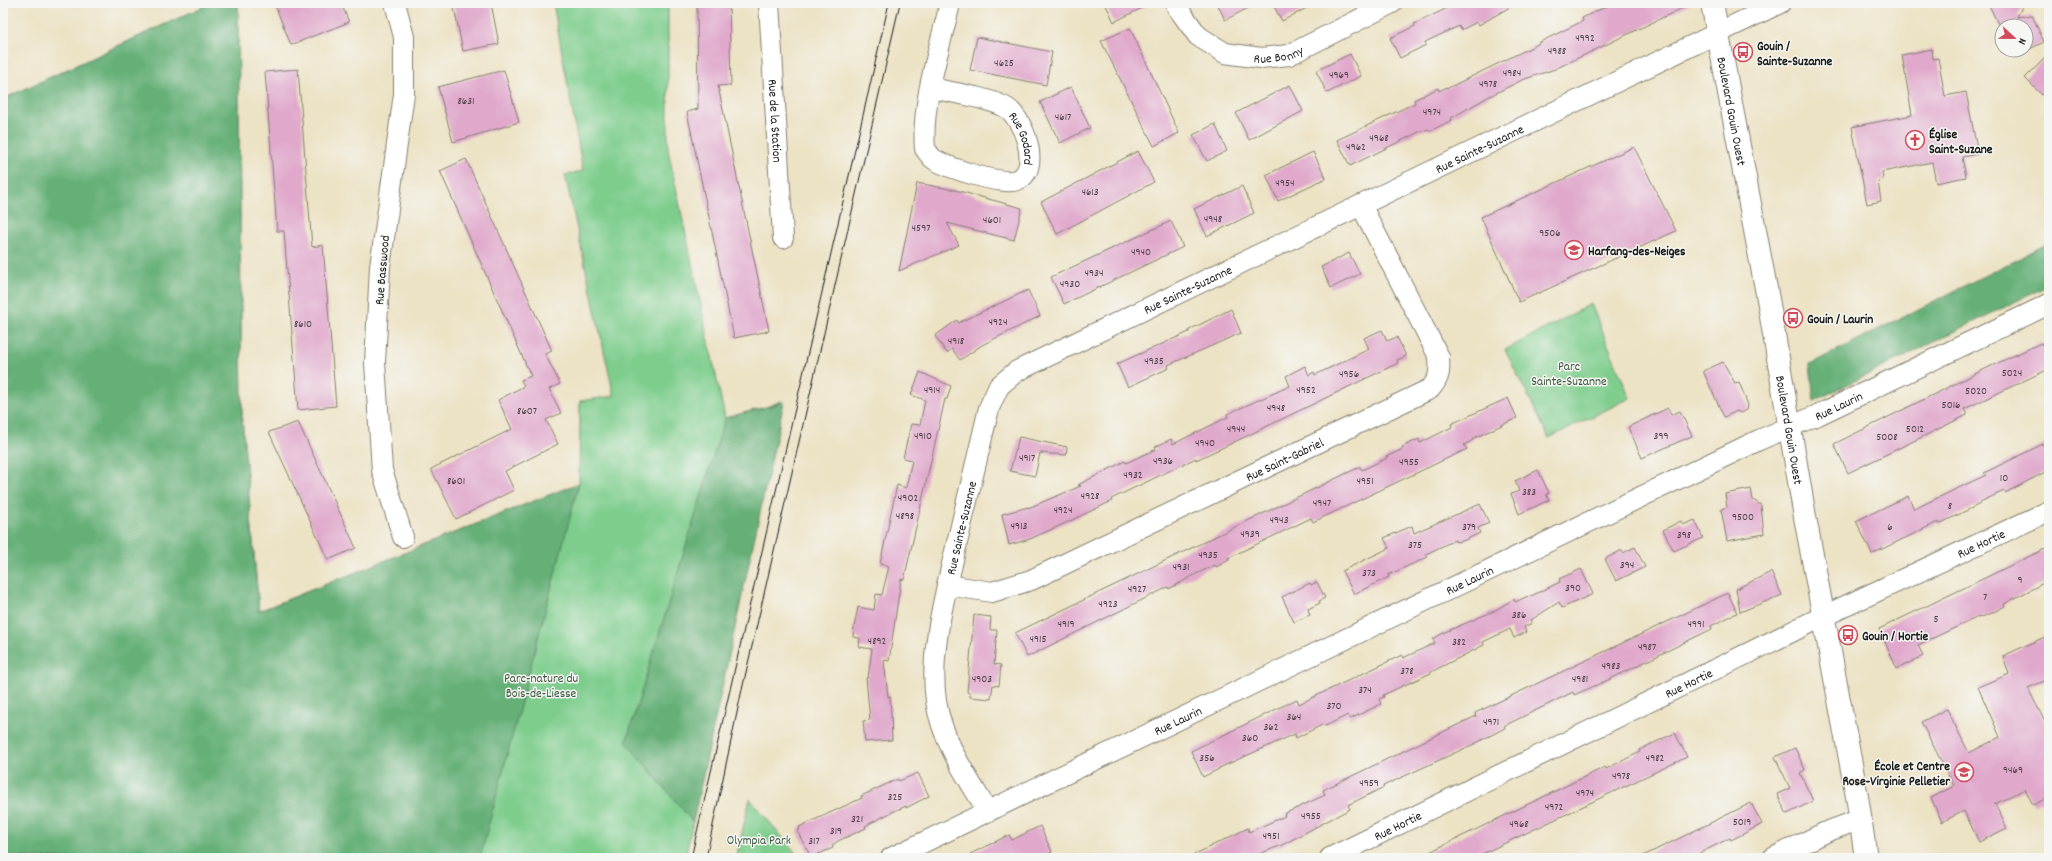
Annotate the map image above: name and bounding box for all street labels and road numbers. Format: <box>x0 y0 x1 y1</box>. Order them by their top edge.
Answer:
street label: Rue Bonny <box>1252 42 1308 70</box>
street label: Boulevard Gouin Ouest <box>1710 56 1750 168</box>
street label: Rue de la Station <box>762 79 785 163</box>
street label: Rue Godard <box>1003 108 1037 166</box>
street label: Rue Sainte-Suzanne <box>1433 121 1528 180</box>
street label: Rue Basswood <box>371 235 396 306</box>
street label: Rue Sainte-Suzanne <box>1141 262 1236 320</box>
street label: Boulevard Gouin Ouest <box>1769 374 1806 486</box>
street label: Rue Laurin <box>1812 388 1866 427</box>
street label: Rue Saint-Gabriel <box>1243 434 1327 488</box>
street label: Rue Sainte-Suzanne <box>943 479 983 577</box>
street label: Rue Hortie <box>1955 526 2009 565</box>
street label: Rue Laurin <box>1443 562 1498 601</box>
street label: Rue Hortie <box>1662 665 1717 704</box>
street label: Rue Laurin <box>1152 703 1206 742</box>
street label: Rue Hortie <box>1371 807 1426 847</box>

